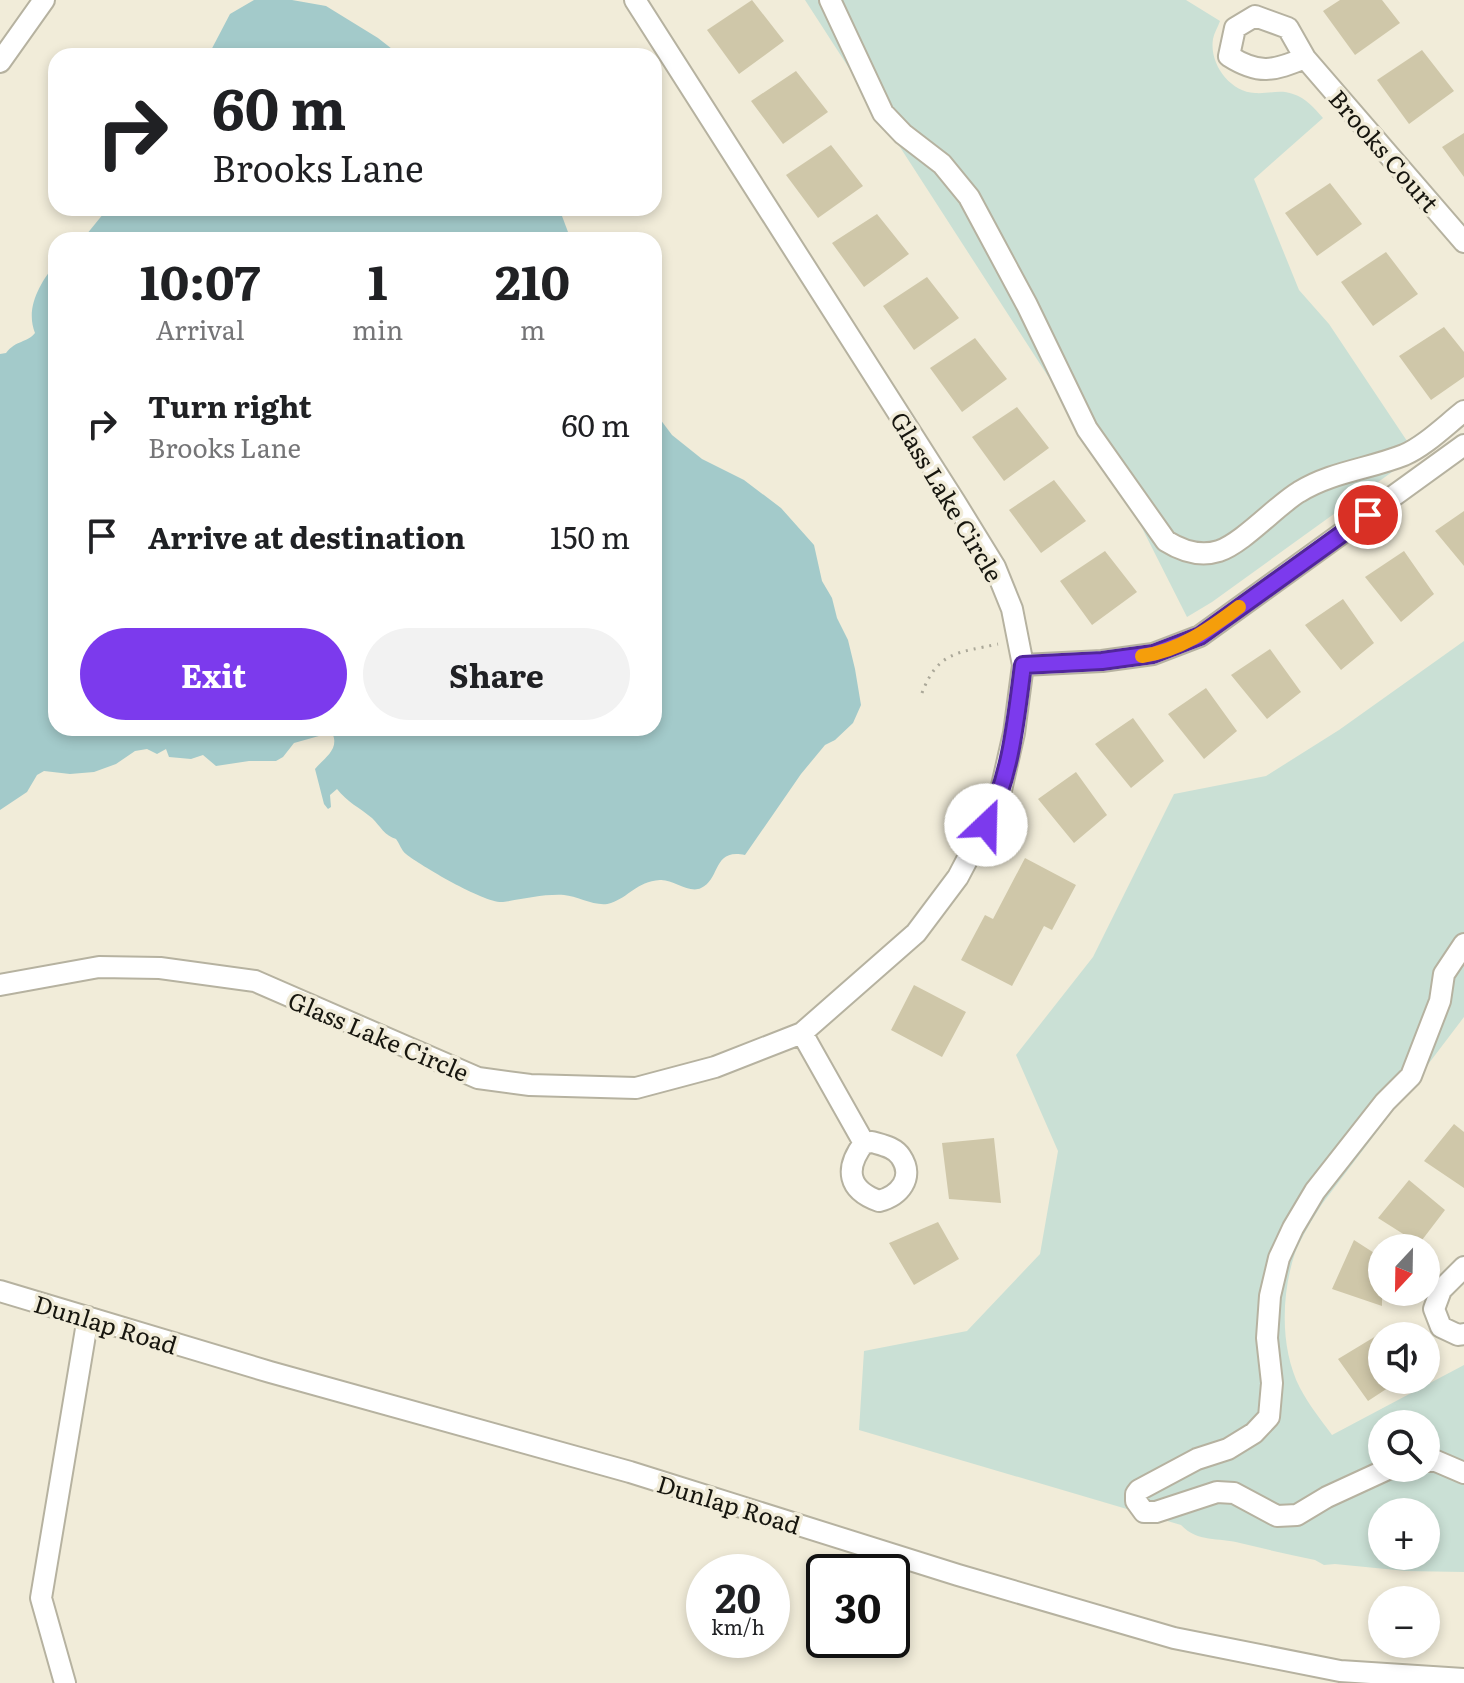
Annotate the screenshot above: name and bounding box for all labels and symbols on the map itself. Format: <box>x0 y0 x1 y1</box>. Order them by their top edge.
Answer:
street label: Brooks Court <box>1322 81 1448 219</box>
street label: Glass Lake Circle <box>883 404 1013 588</box>
pin <box>1334 481 1402 549</box>
position arrow <box>944 783 1028 867</box>
street label: Glass Lake Circle <box>283 981 475 1089</box>
north arrow <box>1368 1234 1440 1306</box>
street label: Dunlap Road <box>30 1285 182 1361</box>
street label: Dunlap Road <box>653 1465 805 1541</box>
speed limit sign: 30 <box>806 1554 910 1658</box>

